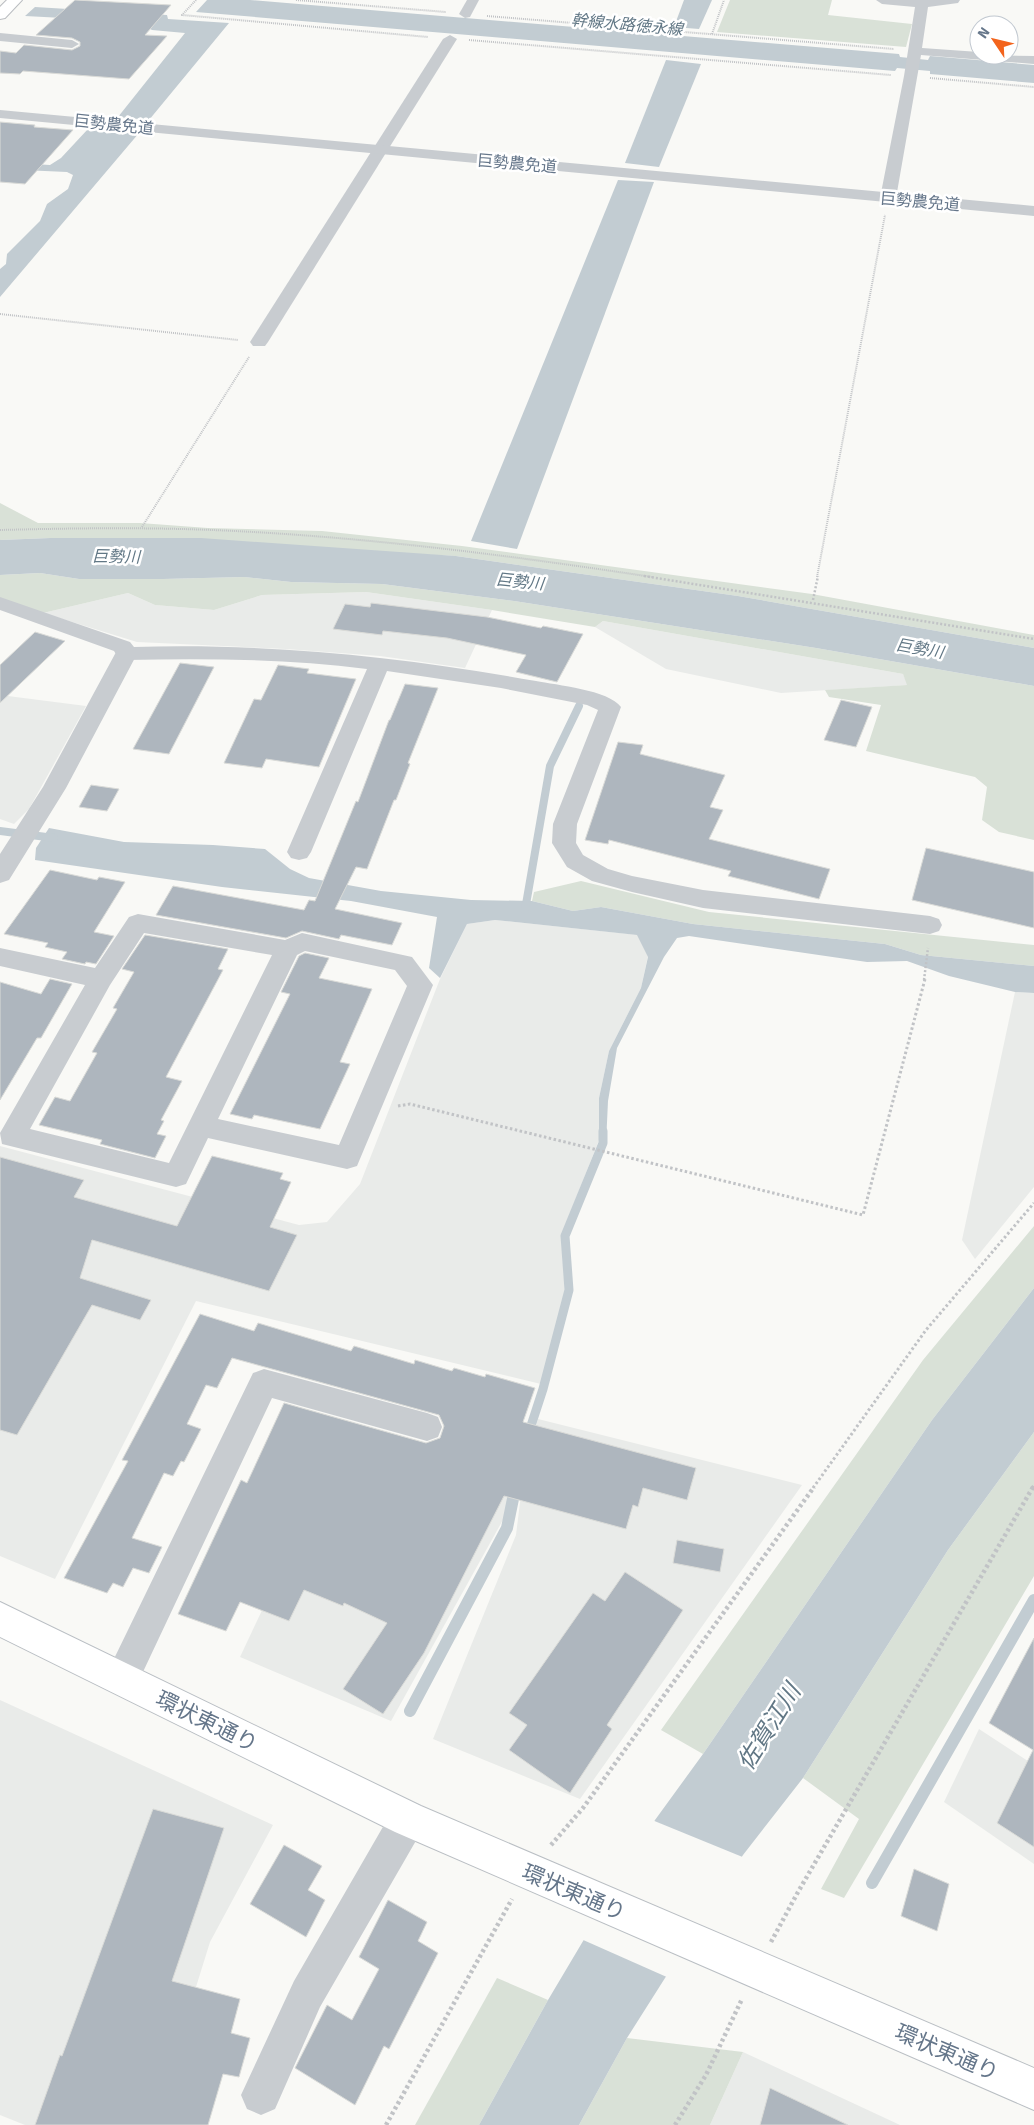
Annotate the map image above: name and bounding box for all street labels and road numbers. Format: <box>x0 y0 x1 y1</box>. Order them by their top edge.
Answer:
street label: 巨勢農免道 <box>73 111 155 139</box>
street label: 巨勢農免道 <box>476 151 558 177</box>
street label: 巨勢農免道 <box>879 189 961 215</box>
street label: 環状東通り <box>151 1685 262 1758</box>
street label: 環状東通り <box>518 1859 630 1926</box>
street label: 環状東通り <box>891 2019 1003 2086</box>

